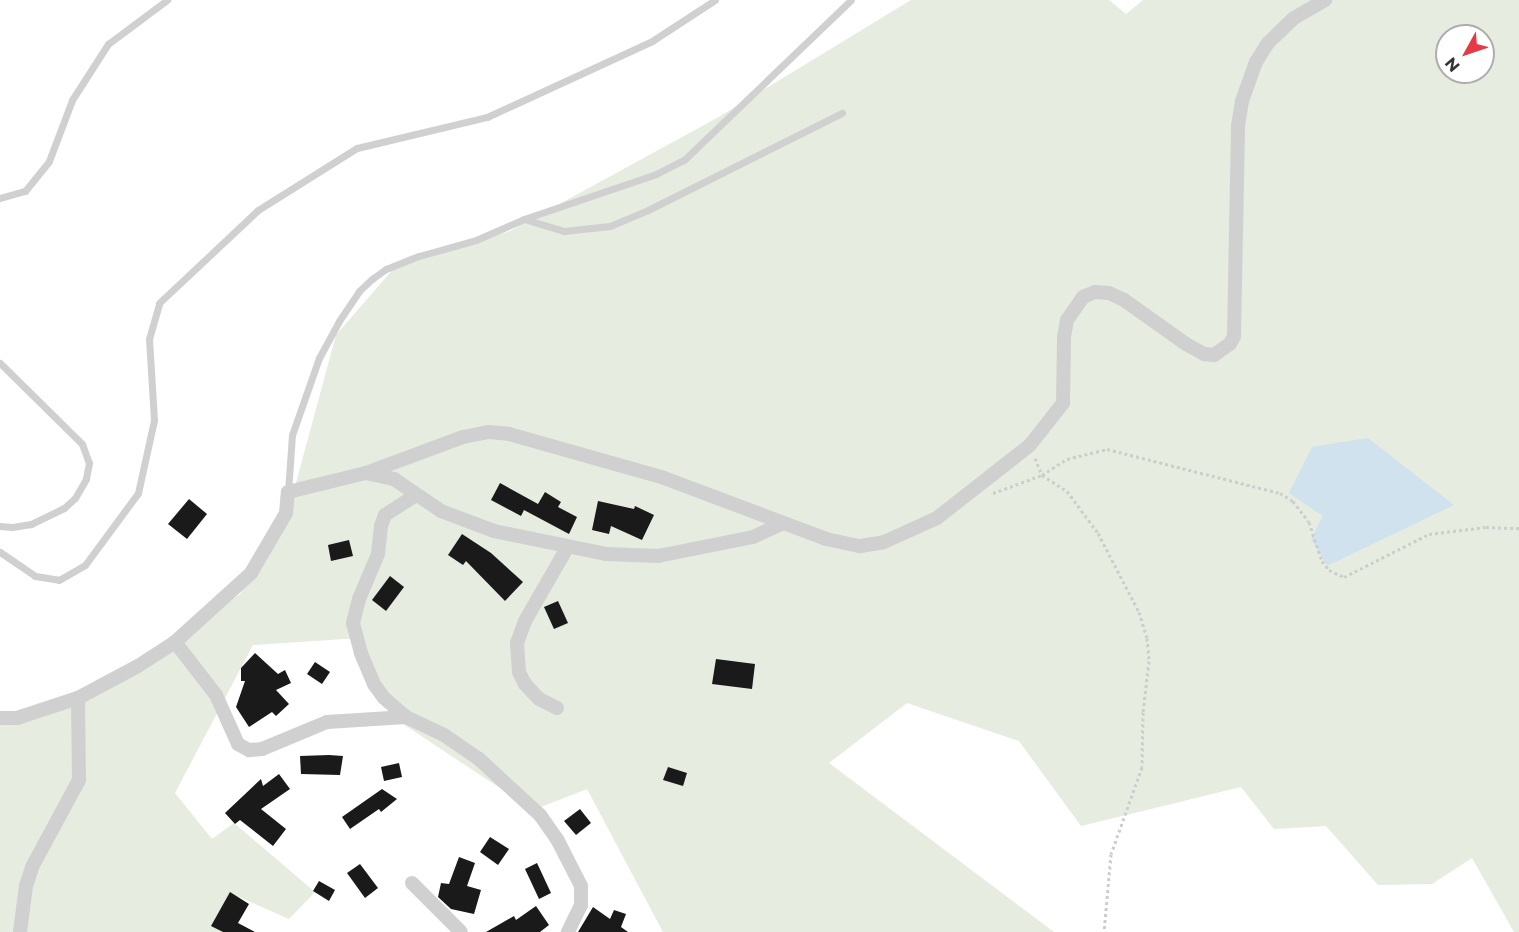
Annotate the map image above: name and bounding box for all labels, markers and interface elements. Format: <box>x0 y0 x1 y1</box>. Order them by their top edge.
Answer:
north arrow <box>1435 24 1495 84</box>
text: N <box>1441 54 1464 76</box>

